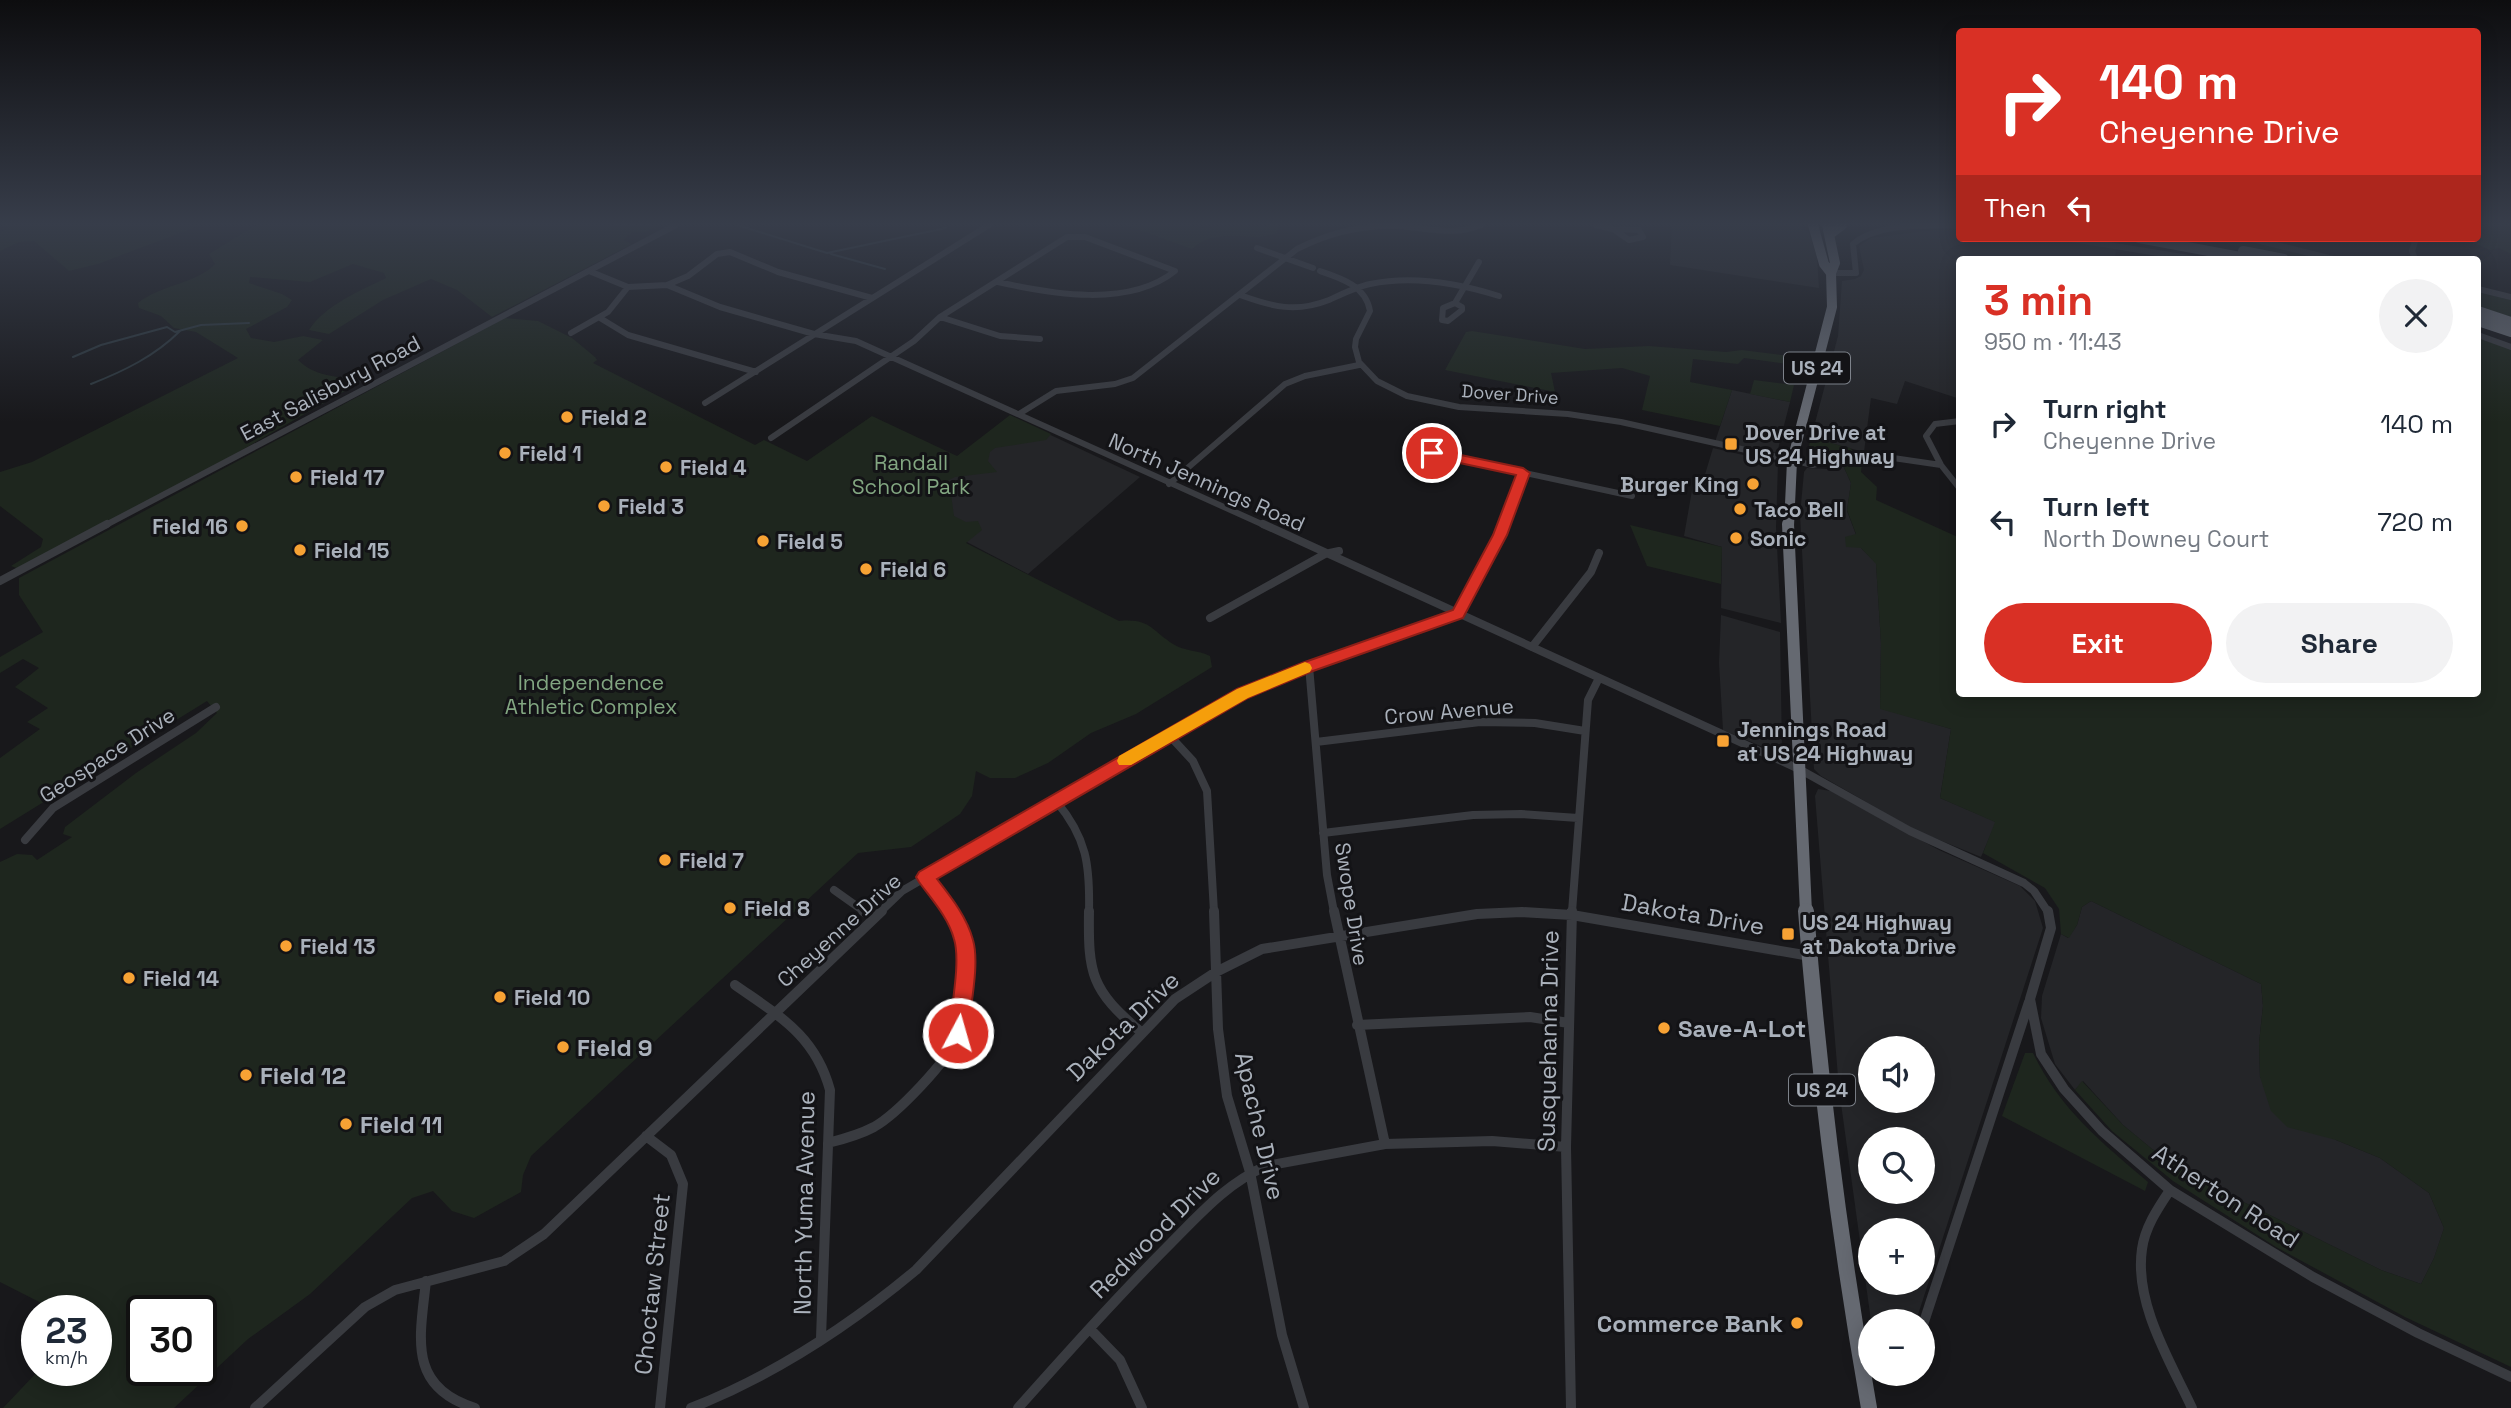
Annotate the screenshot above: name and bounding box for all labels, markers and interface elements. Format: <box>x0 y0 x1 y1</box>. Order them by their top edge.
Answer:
text: 140 m <box>2099 51 2238 113</box>
icon: right <box>1984 56 2075 147</box>
text: Cheyenne Drive <box>2099 112 2340 152</box>
icon: left <box>2061 189 2099 227</box>
text: Then <box>1984 191 2047 225</box>
text: 3 min <box>1984 274 2093 327</box>
button: close <box>2379 279 2453 353</box>
text: 950 m · 11:43 <box>1984 327 2122 357</box>
street label: East Salisbury Road <box>235 329 425 447</box>
road number: US 24 <box>1784 352 1850 384</box>
street label: Dover Drive <box>1461 379 1559 409</box>
text: Turn right <box>2043 392 2167 426</box>
place label: Field 2 <box>581 404 647 431</box>
icon: right <box>1984 405 2022 443</box>
text: 140 m <box>2380 407 2453 441</box>
marker: Field 2 <box>559 409 575 425</box>
place label: Dover Drive at US 24 Highway <box>1745 419 1895 470</box>
pin <box>1402 423 1462 483</box>
street label: North Jennings Road <box>1105 426 1309 538</box>
text: Cheyenne Drive <box>2043 426 2216 456</box>
icon: arrive <box>1413 434 1451 472</box>
marker: Dover Drive at US 24 Highway <box>1723 436 1739 452</box>
place label: Field 1 <box>519 440 582 467</box>
marker: Field 1 <box>497 445 513 461</box>
park label: Randall School Park <box>852 449 970 500</box>
place label: Field 4 <box>680 454 747 481</box>
marker: Field 4 <box>658 459 674 475</box>
place label: Field 17 <box>310 464 385 491</box>
marker: Field 17 <box>288 469 304 485</box>
place label: Burger King <box>1620 471 1739 498</box>
marker: Burger King <box>1745 476 1761 492</box>
text: Turn left <box>2043 490 2150 524</box>
place label: Field 3 <box>618 493 684 520</box>
place label: Taco Bell <box>1754 496 1844 523</box>
marker: Field 3 <box>596 498 612 514</box>
marker: Taco Bell <box>1732 501 1748 517</box>
icon: left <box>1984 503 2022 541</box>
text: 720 m <box>2377 505 2453 539</box>
place label: Field 16 <box>152 513 228 540</box>
marker: Field 16 <box>234 518 250 534</box>
text: North Downey Court <box>2043 524 2269 554</box>
place label: Sonic <box>1750 525 1806 552</box>
place label: Field 5 <box>777 528 843 555</box>
marker: Sonic <box>1728 530 1744 546</box>
marker: Field 5 <box>755 533 771 549</box>
place label: Field 15 <box>314 537 389 564</box>
marker: Field 15 <box>292 542 308 558</box>
place label: Field 6 <box>880 556 946 583</box>
marker: Field 6 <box>858 561 874 577</box>
button: Exit <box>1984 603 2212 683</box>
button: Share <box>2226 603 2453 683</box>
park label: Independence Athletic Complex <box>505 669 677 720</box>
street label: Crow Avenue <box>1383 692 1515 730</box>
street label: Geospace Drive <box>34 701 180 809</box>
place label: Jennings Road at US 24 Highway <box>1737 716 1913 767</box>
marker: Jennings Road at US 24 Highway <box>1715 733 1731 749</box>
street label: Swope Drive <box>1329 841 1375 967</box>
place label: Field 7 <box>679 847 744 874</box>
marker: Field 7 <box>657 852 673 868</box>
street label: Cheyenne Drive <box>771 867 907 993</box>
street label: Dakota Drive <box>1619 886 1767 942</box>
place label: Field 8 <box>744 895 810 922</box>
marker: Field 8 <box>722 900 738 916</box>
place label: US 24 Highway at Dakota Drive <box>1802 909 1956 960</box>
marker: US 24 Highway at Dakota Drive <box>1780 926 1796 942</box>
street label: Susquehanna Drive <box>1531 930 1565 1152</box>
place label: Field 13 <box>300 933 376 960</box>
marker: Field 13 <box>278 938 294 954</box>
place label: Field 14 <box>143 965 219 992</box>
street label: Dakota Drive <box>1060 965 1186 1087</box>
marker: Field 14 <box>121 970 137 986</box>
place label: Field 10 <box>514 984 590 1011</box>
marker: Field 10 <box>492 989 508 1005</box>
position arrow <box>921 996 995 1070</box>
place label: Save-A-Lot <box>1678 1013 1806 1044</box>
marker: Save-A-Lot <box>1656 1020 1672 1036</box>
place label: Field 9 <box>577 1032 653 1063</box>
map controls <box>1858 1036 1935 1386</box>
button: sound <box>1858 1036 1935 1113</box>
marker: Field 9 <box>555 1039 571 1055</box>
street label: Apache Drive <box>1228 1049 1292 1203</box>
place label: Field 12 <box>260 1060 346 1091</box>
marker: Field 12 <box>238 1067 254 1083</box>
road number: US 24 <box>1789 1074 1855 1106</box>
street label: North Yuma Avenue <box>787 1091 821 1315</box>
place label: Field 11 <box>360 1109 443 1140</box>
marker: Field 11 <box>338 1116 354 1132</box>
button: search <box>1858 1127 1935 1204</box>
street label: Atherton Road <box>2147 1137 2305 1255</box>
street label: Redwood Drive <box>1083 1161 1227 1305</box>
street label: Choctaw Street <box>627 1192 677 1376</box>
button: + <box>1858 1218 1935 1295</box>
speed limit sign: 30 <box>126 1295 217 1386</box>
place label: Commerce Bank <box>1597 1308 1783 1339</box>
text: 23 <box>45 1309 88 1353</box>
button: − <box>1858 1309 1935 1386</box>
marker: Commerce Bank <box>1789 1315 1805 1331</box>
text: km/h <box>45 1346 88 1369</box>

